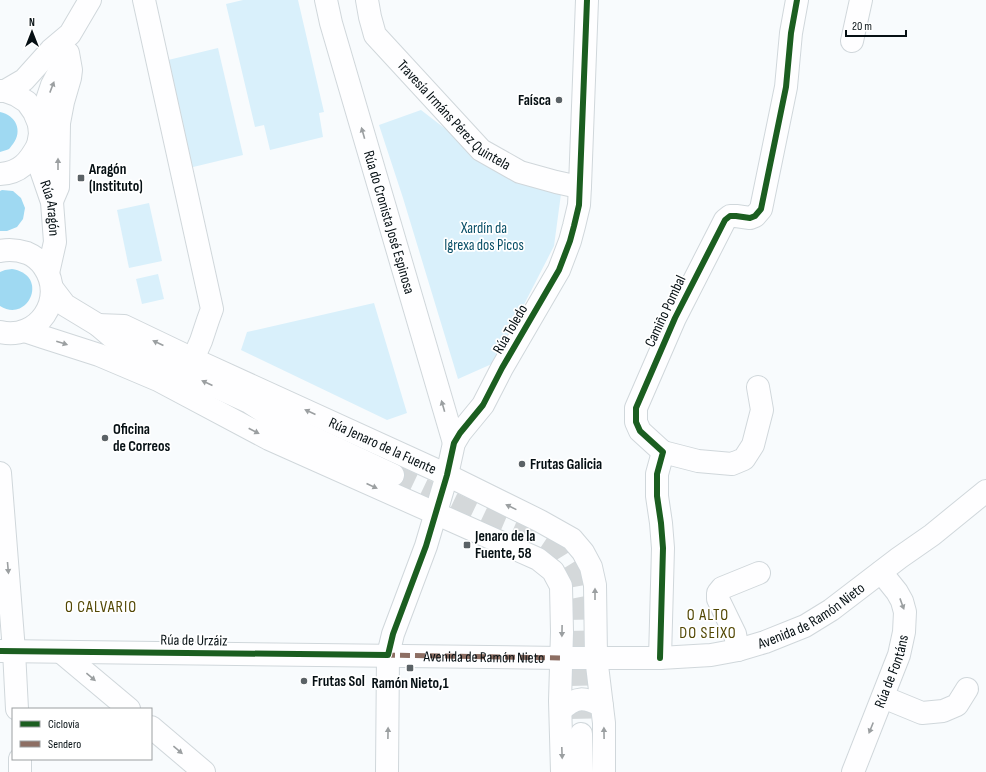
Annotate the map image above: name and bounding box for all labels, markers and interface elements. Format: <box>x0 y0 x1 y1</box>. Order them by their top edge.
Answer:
north arrow <box>12 12 52 52</box>
scale bar <box>846 12 906 38</box>
text: N <box>29 16 35 29</box>
text: 20 m <box>852 19 872 34</box>
street label: Travesía Irmáns Pérez Quintela <box>393 56 514 175</box>
one-way arrow <box>49 81 55 93</box>
place label: Faísca <box>518 91 551 110</box>
marker: Faísca <box>554 95 564 105</box>
one-way arrow <box>360 127 366 139</box>
street label: Rúa do Cronista José Espinosa <box>359 148 419 296</box>
one-way arrow <box>55 157 61 170</box>
place label: Aragón (Instituto) <box>88 160 143 196</box>
marker: Aragón (Instituto) <box>76 173 86 183</box>
street label: Rúa Aragón <box>35 178 64 237</box>
park label: Xardín da Igrexa dos Picos <box>444 219 524 255</box>
street label: Camiño Pombal <box>641 272 690 350</box>
street label: Rúa Toledo <box>489 301 532 357</box>
one-way arrow <box>56 340 68 346</box>
one-way arrow <box>152 340 163 346</box>
one-way arrow <box>201 380 213 386</box>
one-way arrow <box>440 400 446 412</box>
one-way arrow <box>304 409 316 415</box>
street label: Rúa Jenaro de la Fuente <box>326 413 439 479</box>
place label: Oficina de Correos <box>113 420 170 456</box>
one-way arrow <box>248 428 260 434</box>
marker: Oficina de Correos <box>100 433 110 443</box>
place label: Frutas Galicia <box>530 455 602 474</box>
marker: Frutas Galicia <box>517 459 527 469</box>
one-way arrow <box>366 482 378 489</box>
one-way arrow <box>505 504 517 510</box>
place label: Jenaro de la Fuente, 58 <box>474 527 535 563</box>
marker: Jenaro de la Fuente, 58 <box>462 540 472 550</box>
one-way arrow <box>4 562 11 574</box>
street label: Avenida de Ramón Nieto <box>755 579 869 654</box>
one-way arrow <box>592 587 598 600</box>
district label: O CALVARIO <box>65 598 137 617</box>
one-way arrow <box>900 599 906 611</box>
district label: O ALTO DO SEIXO <box>679 606 737 643</box>
one-way arrow <box>558 625 565 637</box>
street label: Rúa de Urzáiz <box>160 630 228 651</box>
street label: Rúa de Fontáns <box>870 633 913 711</box>
street label: Avenida de Ramón Nieto <box>422 647 544 668</box>
marker: Ramón Nieto,1 <box>405 663 415 673</box>
one-way arrow <box>86 672 96 681</box>
place label: Frutas Sol <box>312 672 365 691</box>
place label: Ramón Nieto,1 <box>371 674 449 693</box>
marker: Frutas Sol <box>299 676 309 686</box>
legend <box>12 708 152 760</box>
text: Ciclovía <box>48 717 80 732</box>
one-way arrow <box>867 722 873 734</box>
one-way arrow <box>385 726 391 739</box>
one-way arrow <box>601 726 607 739</box>
text: Sendero <box>48 737 81 752</box>
one-way arrow <box>172 745 183 754</box>
one-way arrow <box>558 747 565 759</box>

